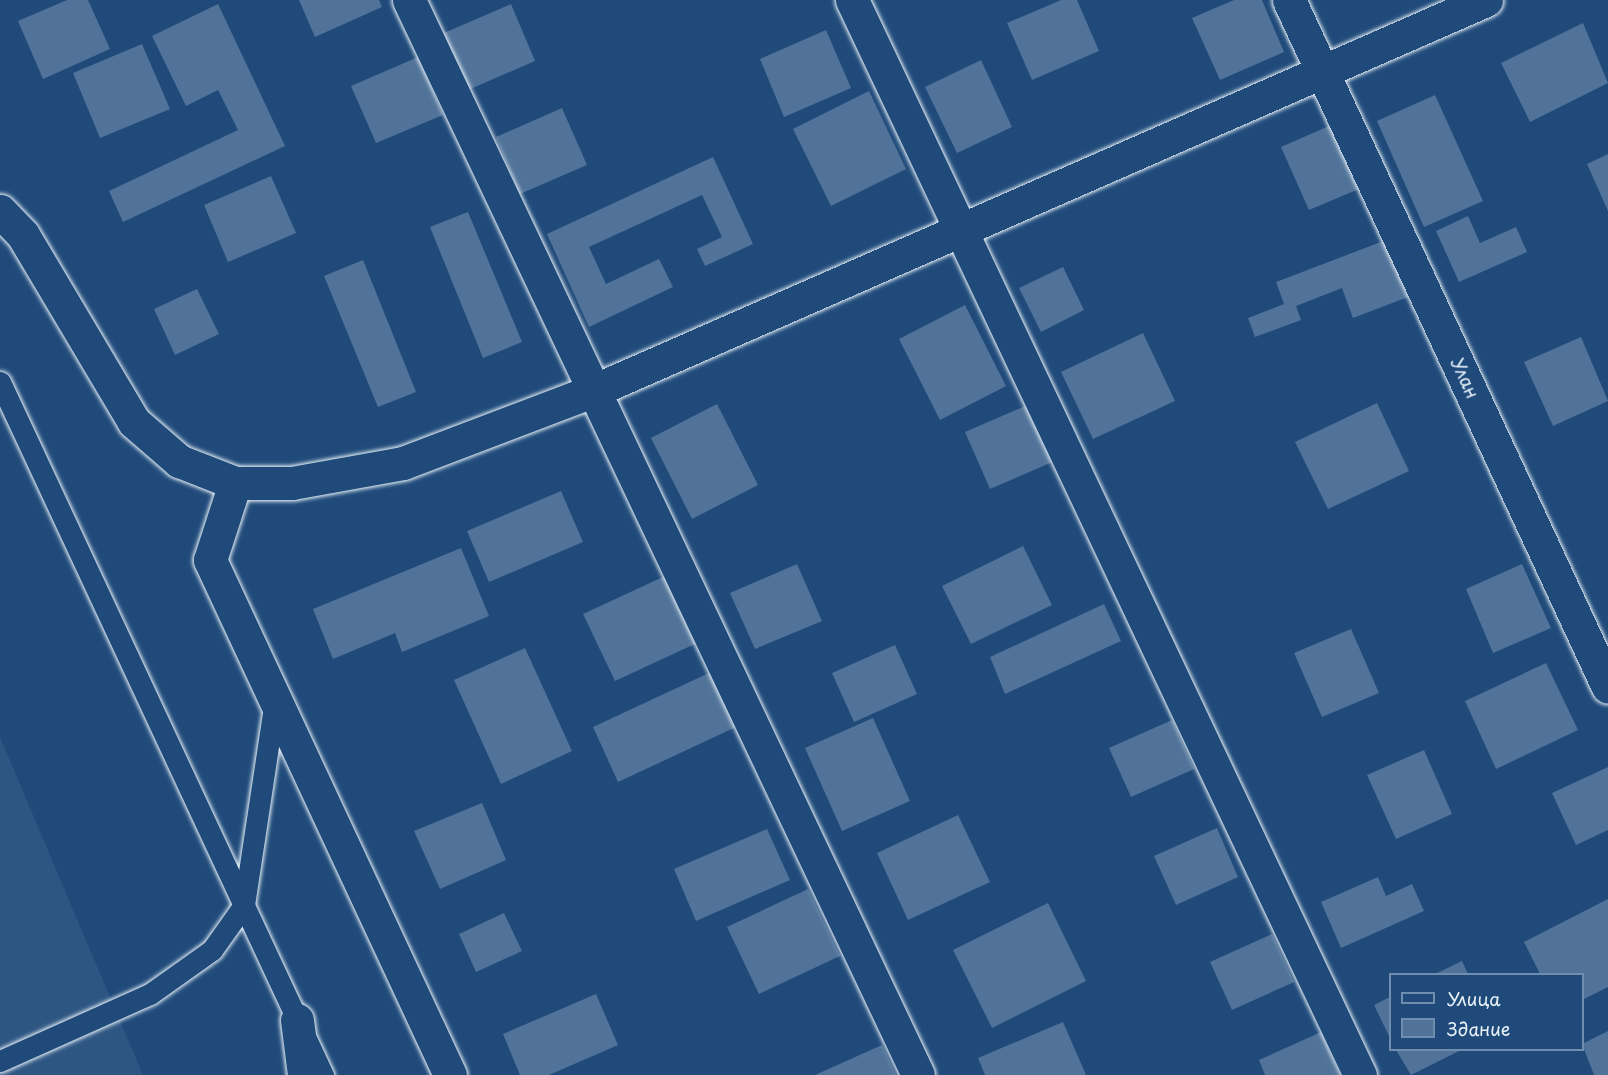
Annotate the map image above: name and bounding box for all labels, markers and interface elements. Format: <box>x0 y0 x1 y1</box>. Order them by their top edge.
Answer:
street label: Улан <box>1446 354 1484 402</box>
legend <box>1389 973 1584 1051</box>
text: Улица <box>1447 985 1501 1012</box>
text: Здание <box>1447 1015 1510 1042</box>

